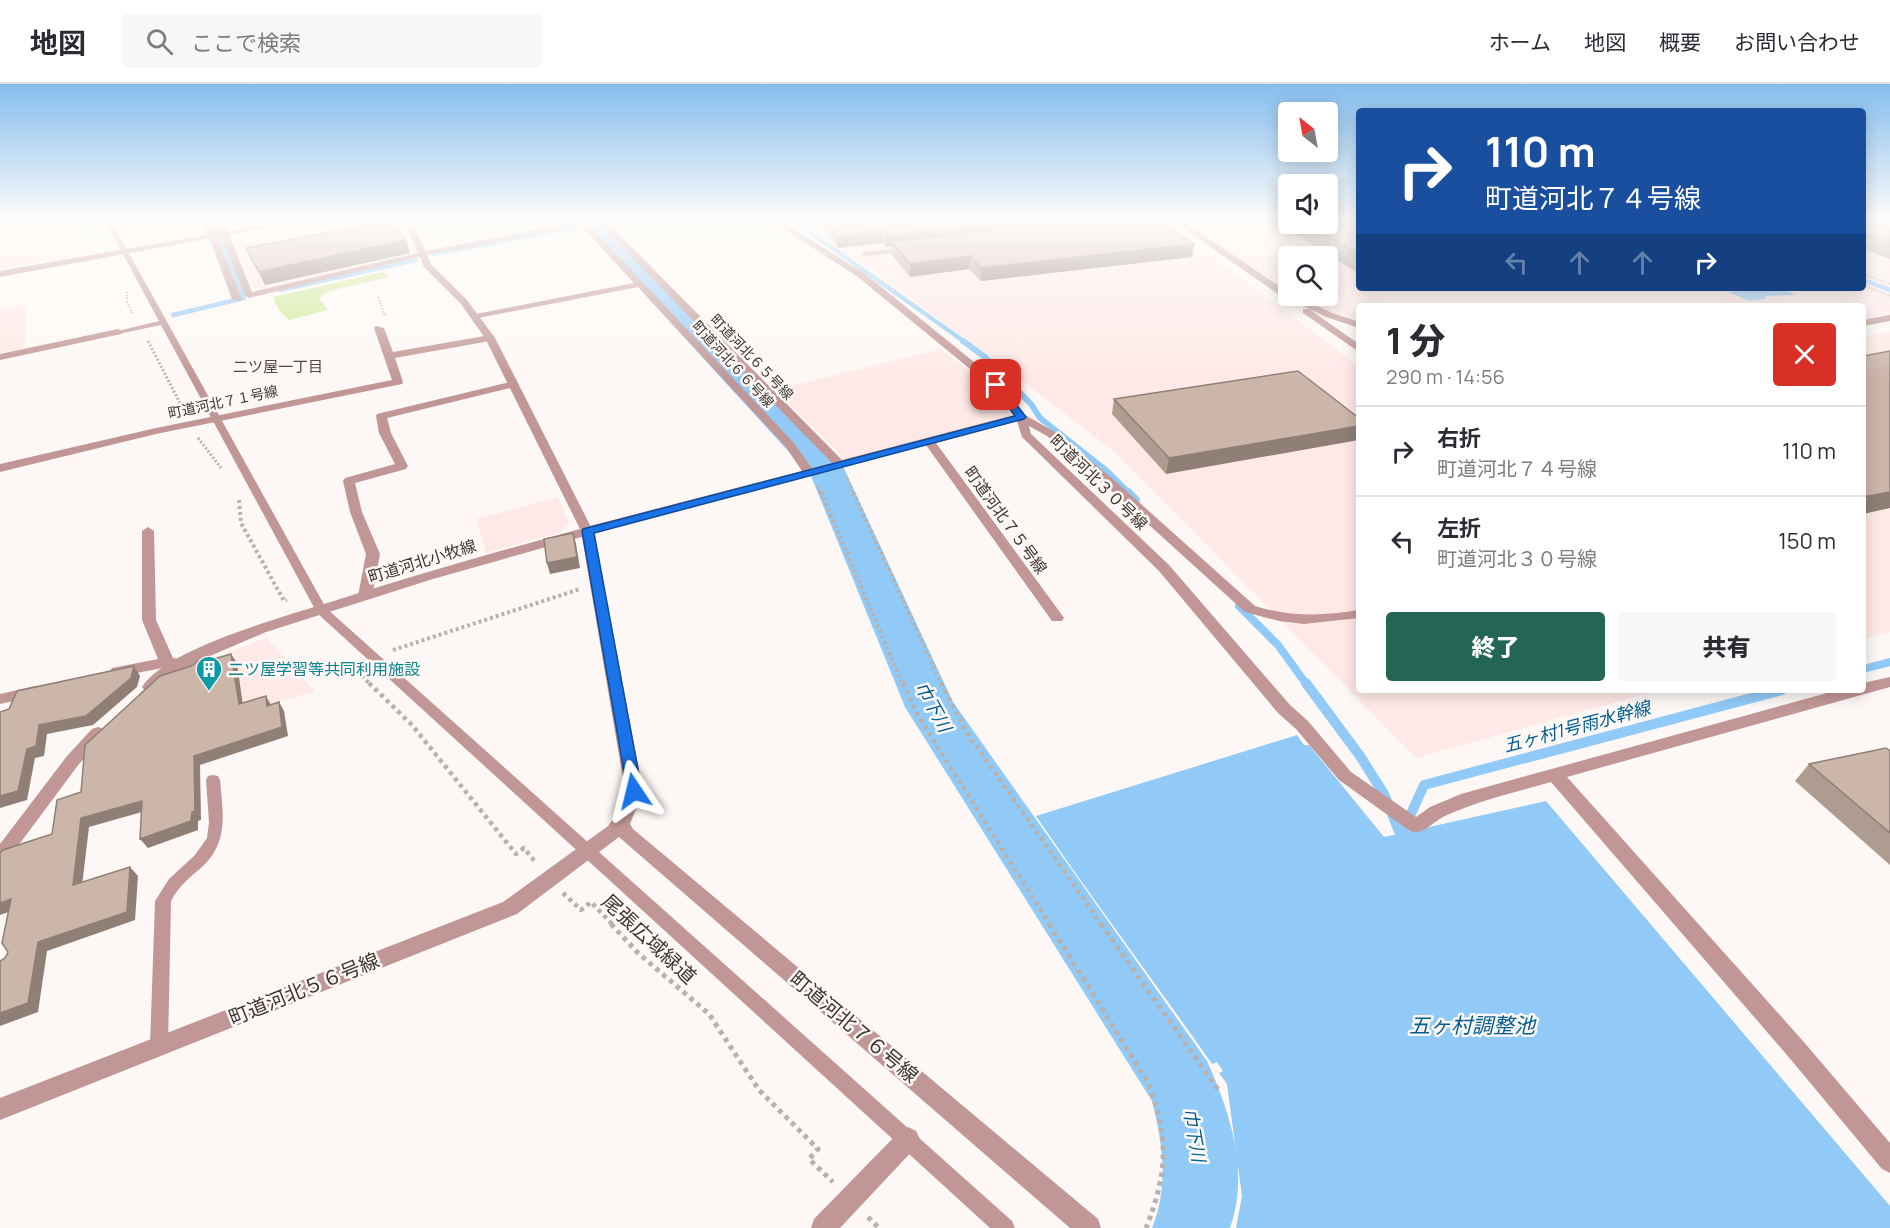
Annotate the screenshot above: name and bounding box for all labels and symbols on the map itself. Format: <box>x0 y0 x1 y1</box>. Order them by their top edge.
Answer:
north arrow <box>1278 102 1338 162</box>
street label: 町道河北６５号線 <box>707 310 798 404</box>
street label: 町道河北６６号線 <box>688 316 779 411</box>
district label: 二ツ屋一丁目 <box>233 356 323 377</box>
pin <box>970 359 1021 410</box>
street label: 町道河北７１号線 <box>166 381 280 422</box>
street label: 町道河北３０号線 <box>1045 430 1153 534</box>
street label: 町道河北７５号線 <box>959 462 1053 578</box>
street label: 町道河北小牧線 <box>365 534 479 588</box>
building icon: 二ツ屋学習等共同利用施設 <box>194 654 224 692</box>
place label: 二ツ屋学習等共同利用施設 <box>228 658 420 680</box>
water label: 巾下川 <box>910 677 958 738</box>
water label: 五ヶ村1号雨水幹線 <box>1501 694 1655 757</box>
position arrow <box>602 759 666 823</box>
street label: 尾張広域緑道 <box>596 888 702 989</box>
street label: 町道河北５６号線 <box>225 946 383 1031</box>
street label: 町道河北７６号線 <box>784 965 924 1088</box>
water label: 五ヶ村調整池 <box>1409 1011 1537 1039</box>
water label: 巾下川 <box>1178 1106 1212 1165</box>

